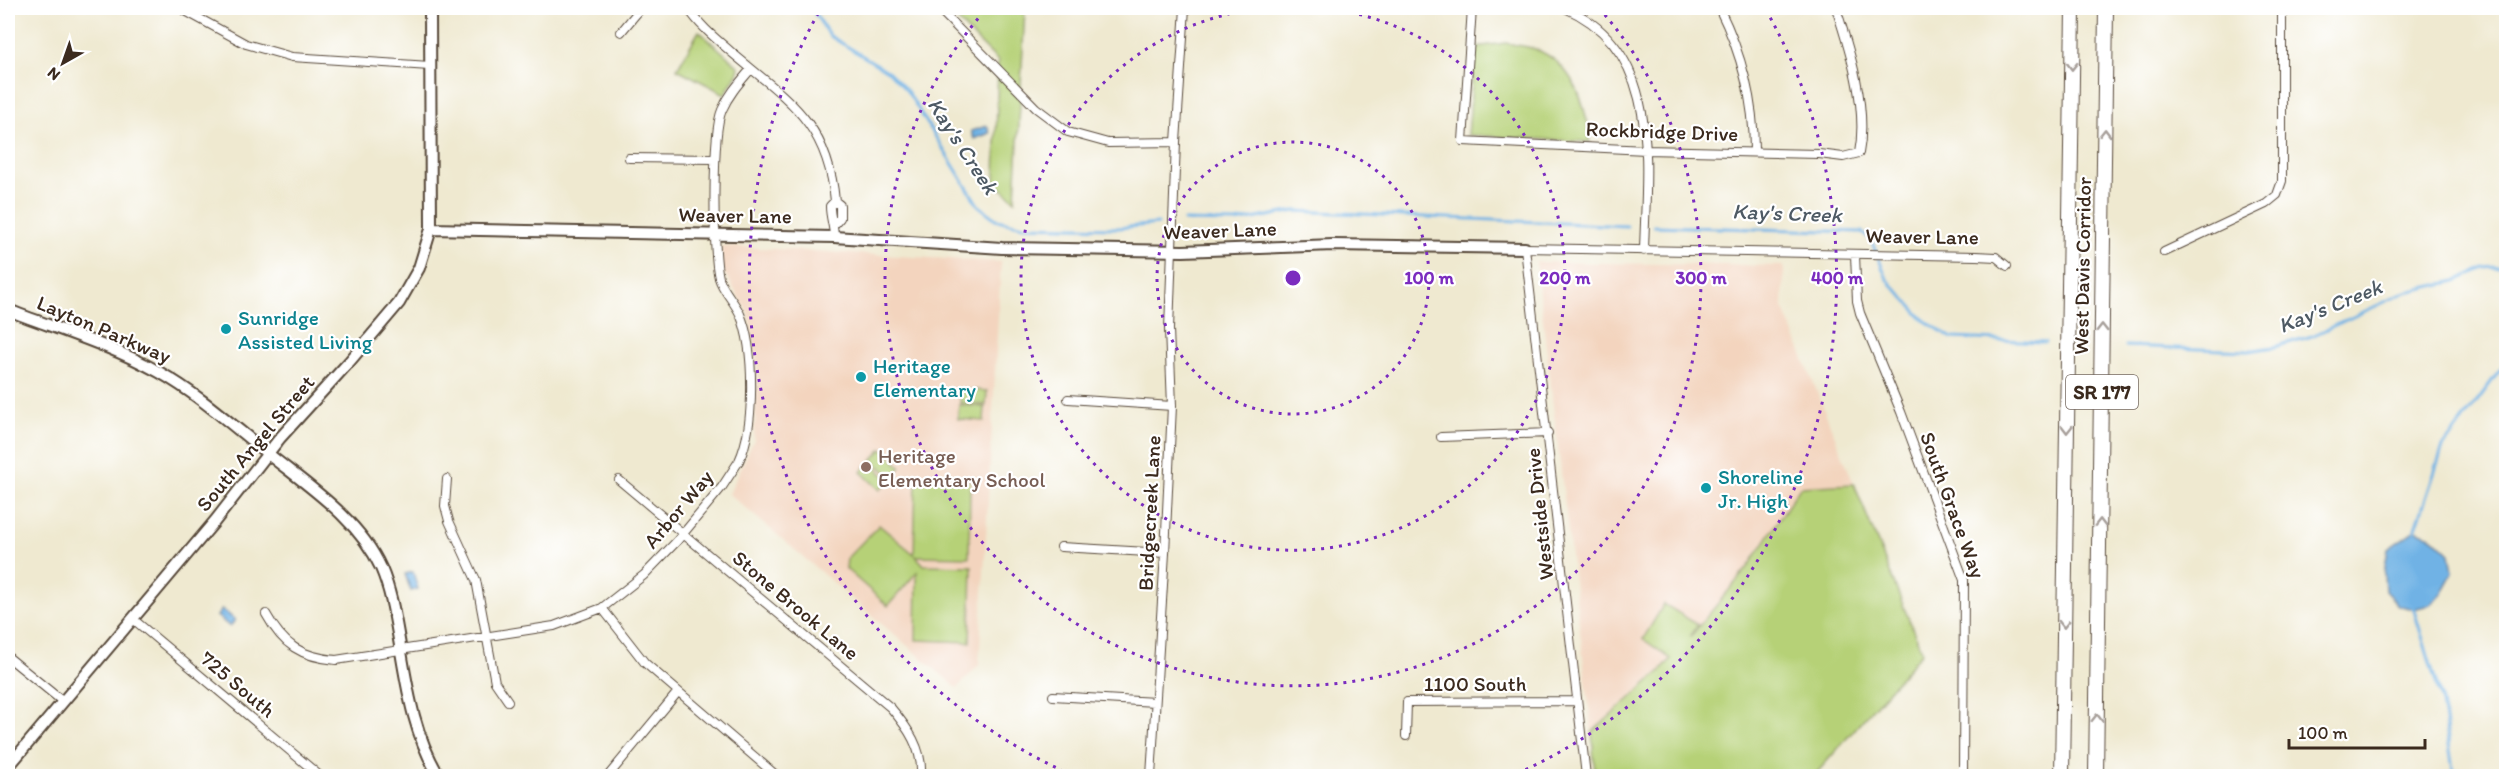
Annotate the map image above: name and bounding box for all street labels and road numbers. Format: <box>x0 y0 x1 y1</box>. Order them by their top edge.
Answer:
street label: Rockbridge Drive <box>1585 116 1739 146</box>
street label: West Davis Corridor <box>2068 177 2096 355</box>
street label: Weaver Lane <box>678 202 792 228</box>
street label: Weaver Lane <box>1163 216 1277 244</box>
street label: Weaver Lane <box>1865 223 1979 249</box>
street label: Layton Parkway <box>33 290 175 369</box>
street label: South Angel Street <box>191 370 319 516</box>
road number: SR 177 <box>2066 375 2138 409</box>
street label: South Grace Way <box>1915 428 1991 582</box>
street label: Bridgecreek Lane <box>1132 435 1166 591</box>
street label: Westside Drive <box>1520 447 1558 581</box>
street label: Arbor Way <box>638 465 718 553</box>
street label: Stone Brook Lane <box>728 545 864 665</box>
street label: 725 South <box>196 646 281 723</box>
street label: 1100 South <box>1424 671 1527 696</box>

